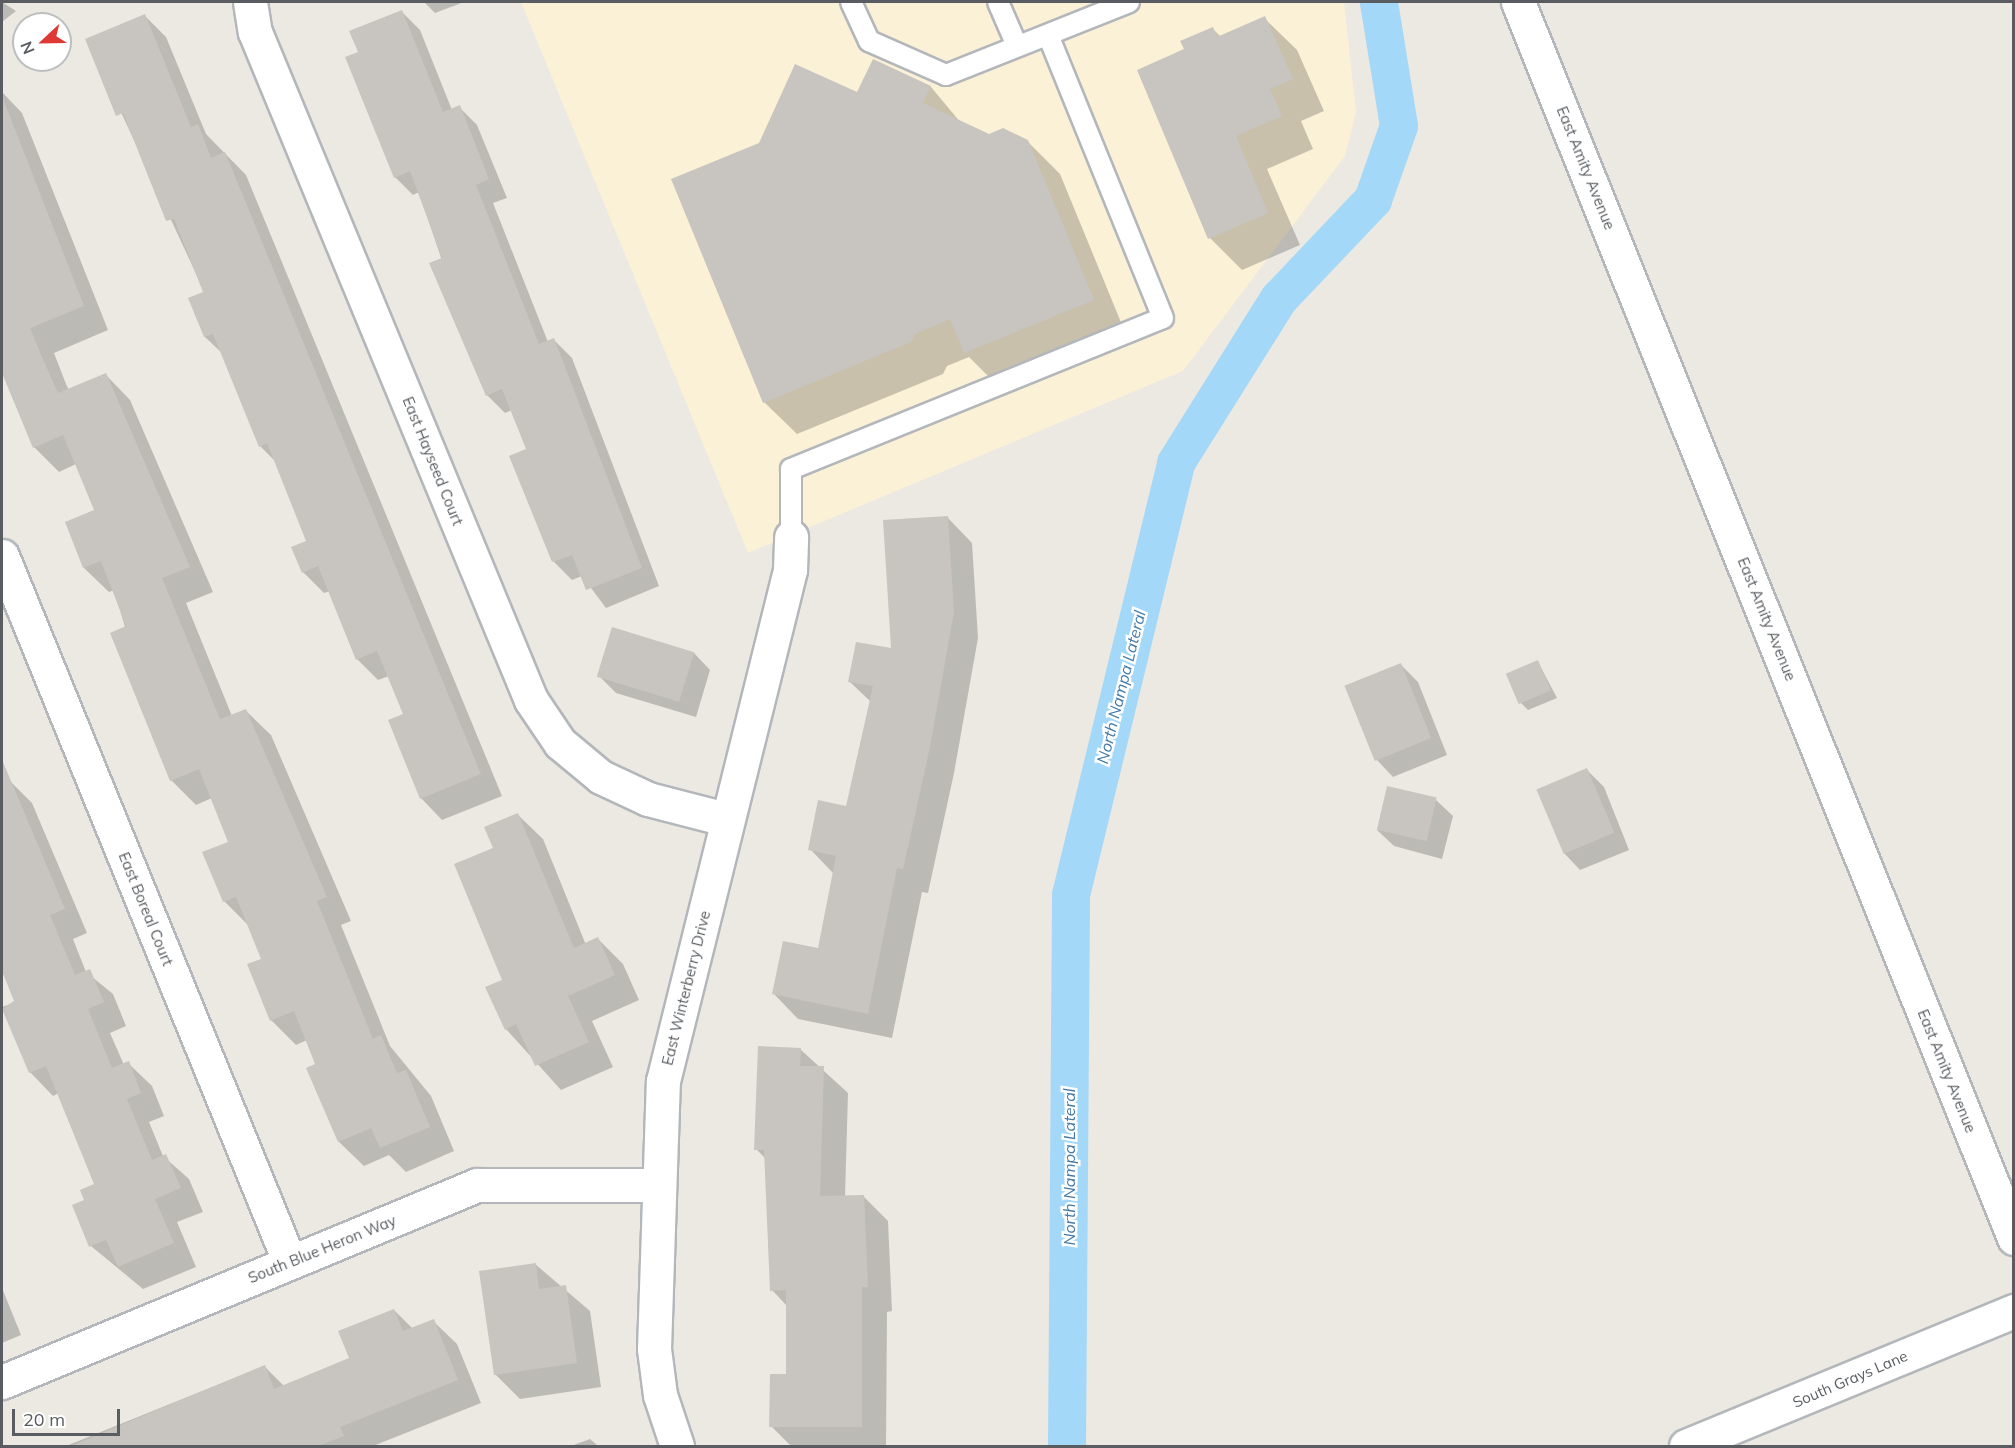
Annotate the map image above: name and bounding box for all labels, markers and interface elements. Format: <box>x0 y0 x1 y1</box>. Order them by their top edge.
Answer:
north arrow <box>12 12 72 72</box>
text: N <box>16 39 39 57</box>
street label: East Amity Avenue <box>1553 104 1619 232</box>
street label: East Hayseed Court <box>399 394 467 528</box>
street label: East Amity Avenue <box>1734 555 1800 683</box>
water label: North Nampa Lateral <box>1093 608 1149 766</box>
street label: East Boreal Court <box>115 850 177 968</box>
street label: East Winterberry Drive <box>658 909 714 1067</box>
street label: East Amity Avenue <box>1914 1007 1980 1135</box>
water label: North Nampa Lateral <box>1059 1088 1079 1246</box>
street label: South Blue Heron Way <box>245 1211 399 1287</box>
street label: South Grays Lane <box>1790 1347 1910 1411</box>
scale bar <box>15 1397 123 1435</box>
text: 20 m <box>23 1408 65 1431</box>

